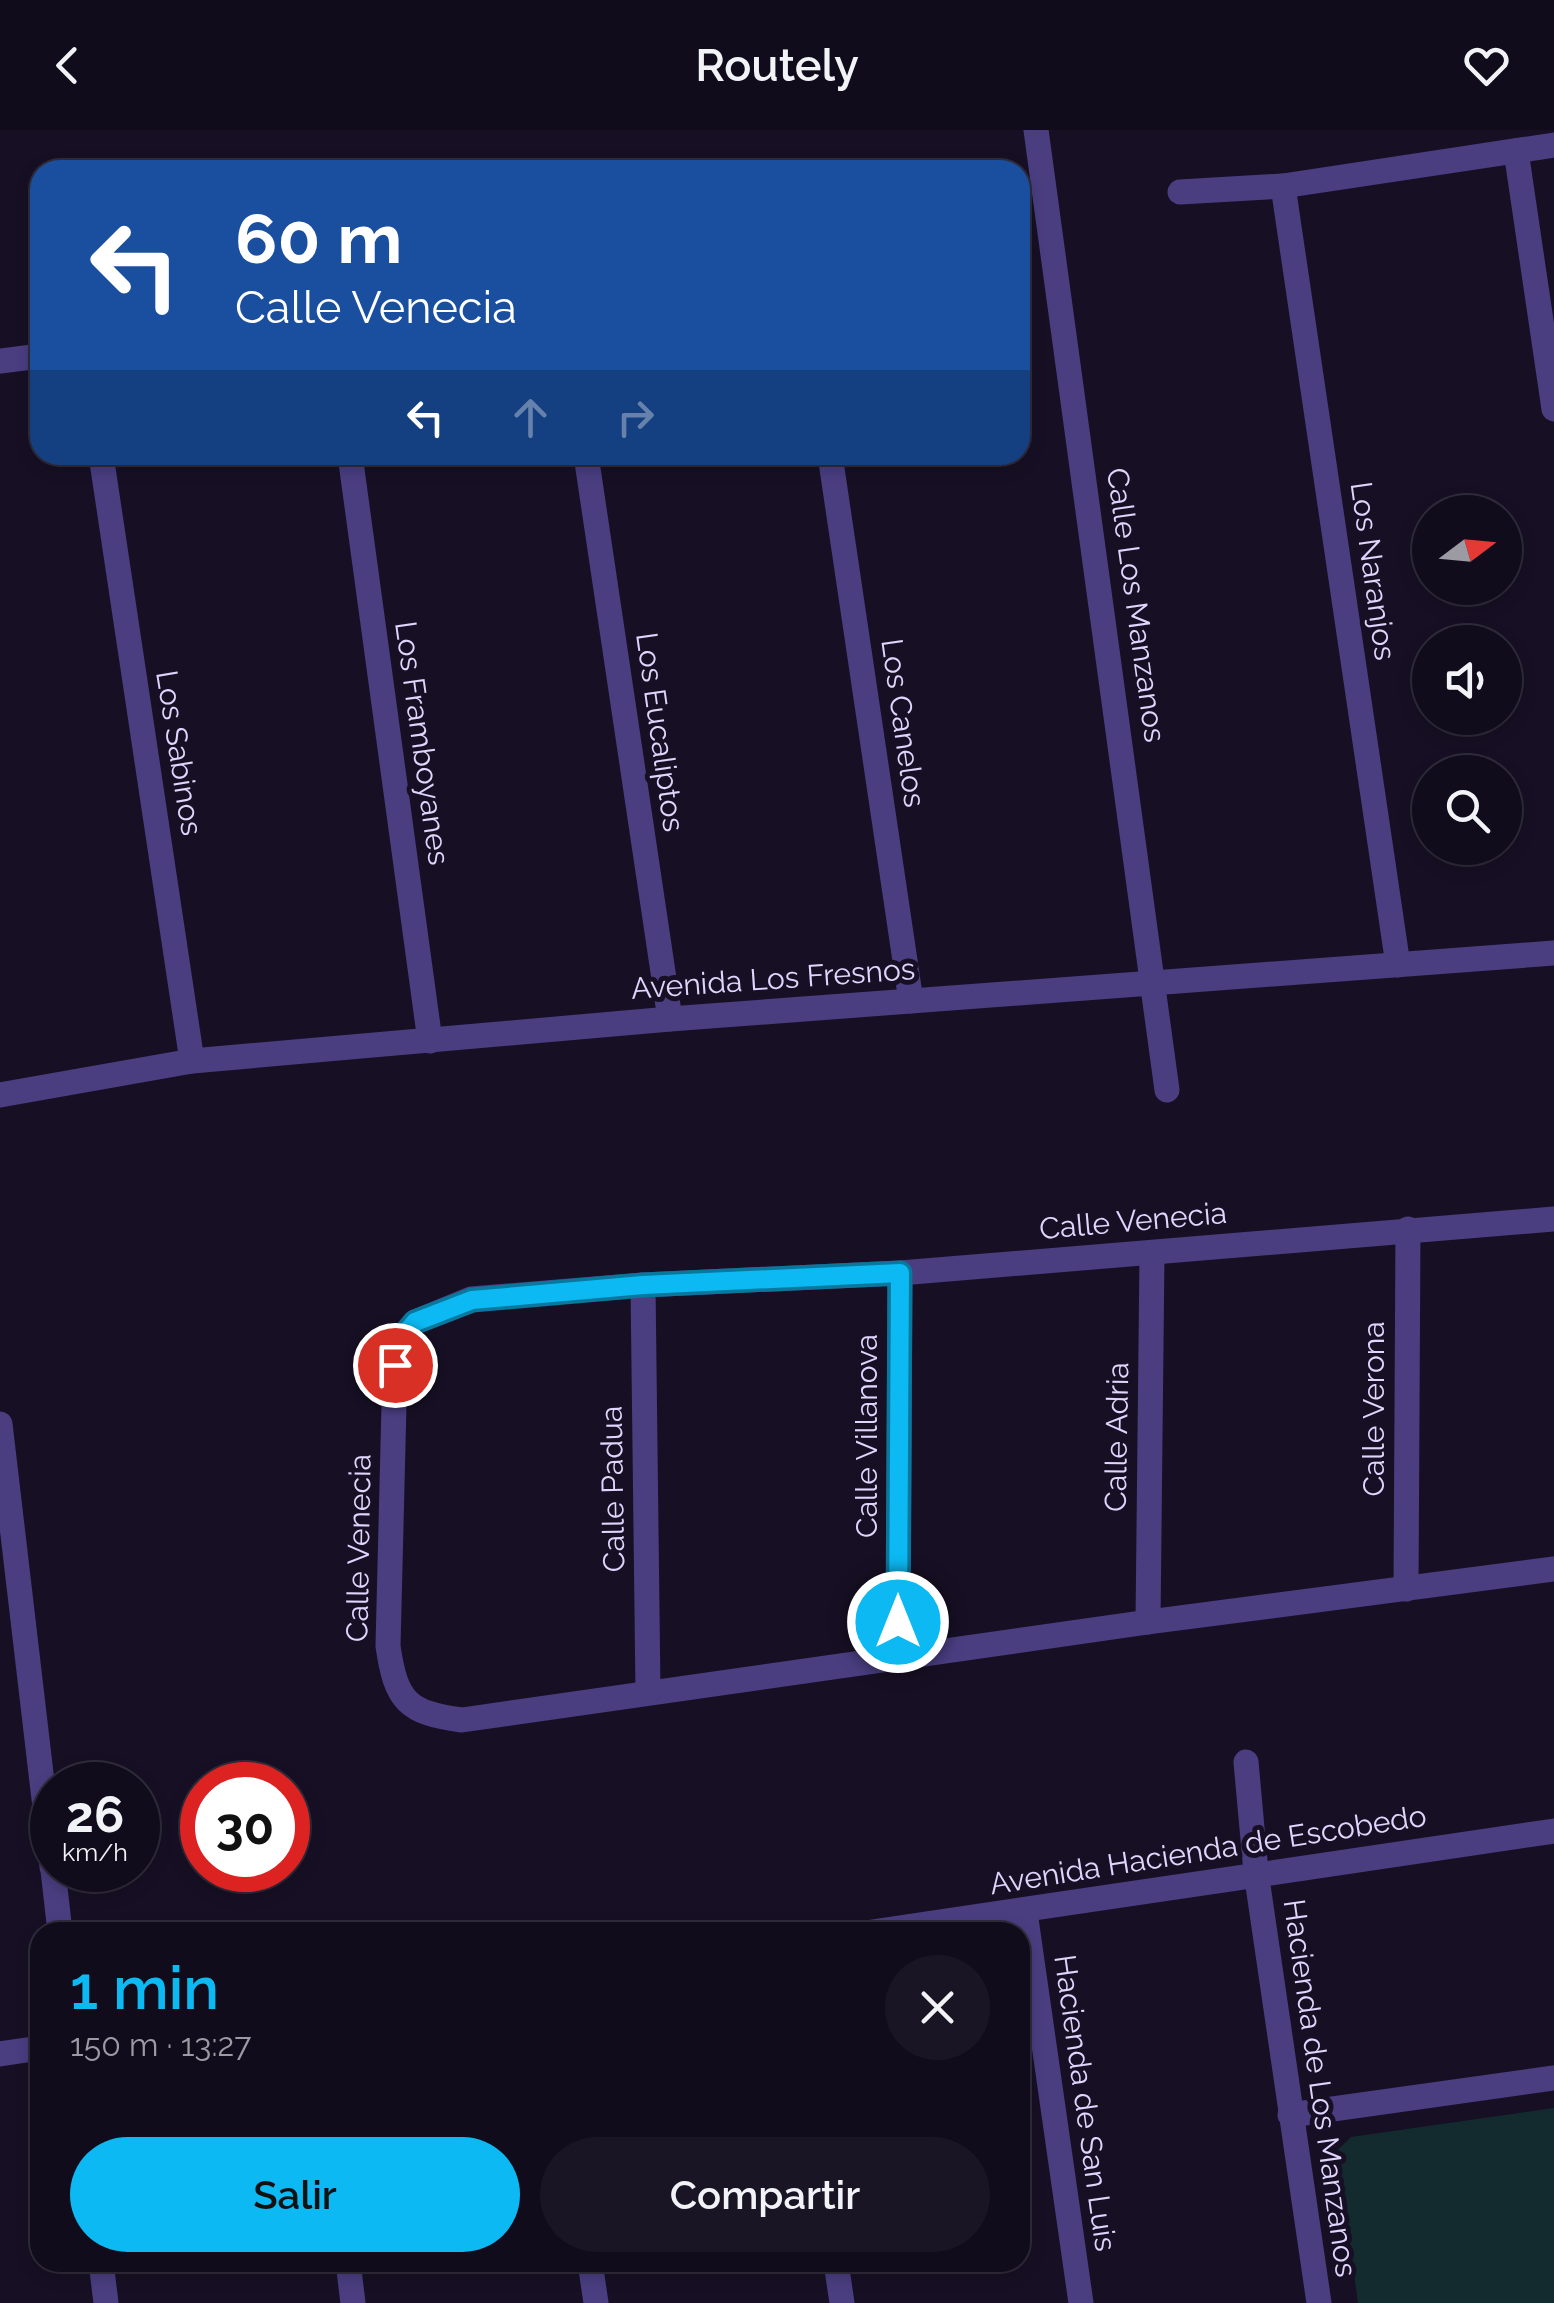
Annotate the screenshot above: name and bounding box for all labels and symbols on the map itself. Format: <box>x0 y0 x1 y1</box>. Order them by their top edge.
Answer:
street label: Calle Los Manzanos <box>1100 466 1173 744</box>
street label: Los Naranjos <box>1344 479 1403 662</box>
north arrow <box>1412 495 1522 605</box>
street label: Los Framboyanes <box>388 619 457 867</box>
street label: Los Eucaliptos <box>629 630 692 834</box>
street label: Los Canelos <box>874 636 933 809</box>
street label: Los Sabinos <box>149 668 210 838</box>
street label: Avenida Los Fresnos <box>630 951 916 1006</box>
street label: Calle Venecia <box>1038 1195 1228 1246</box>
street label: Calle Verona <box>1356 1321 1391 1497</box>
pin <box>353 1323 438 1408</box>
street label: Calle Villanova <box>849 1334 884 1538</box>
street label: Calle Adria <box>1098 1362 1135 1512</box>
street label: Calle Padua <box>594 1406 631 1572</box>
street label: Calle Venecia <box>339 1454 378 1642</box>
position arrow <box>846 1570 950 1674</box>
speed limit sign: 30 <box>180 1762 310 1892</box>
street label: Avenida Hacienda de Escobedo <box>987 1798 1429 1901</box>
street label: Hacienda de Los Manzanos <box>1277 1897 1364 2279</box>
street label: Hacienda de San Luis <box>1047 1952 1124 2253</box>

